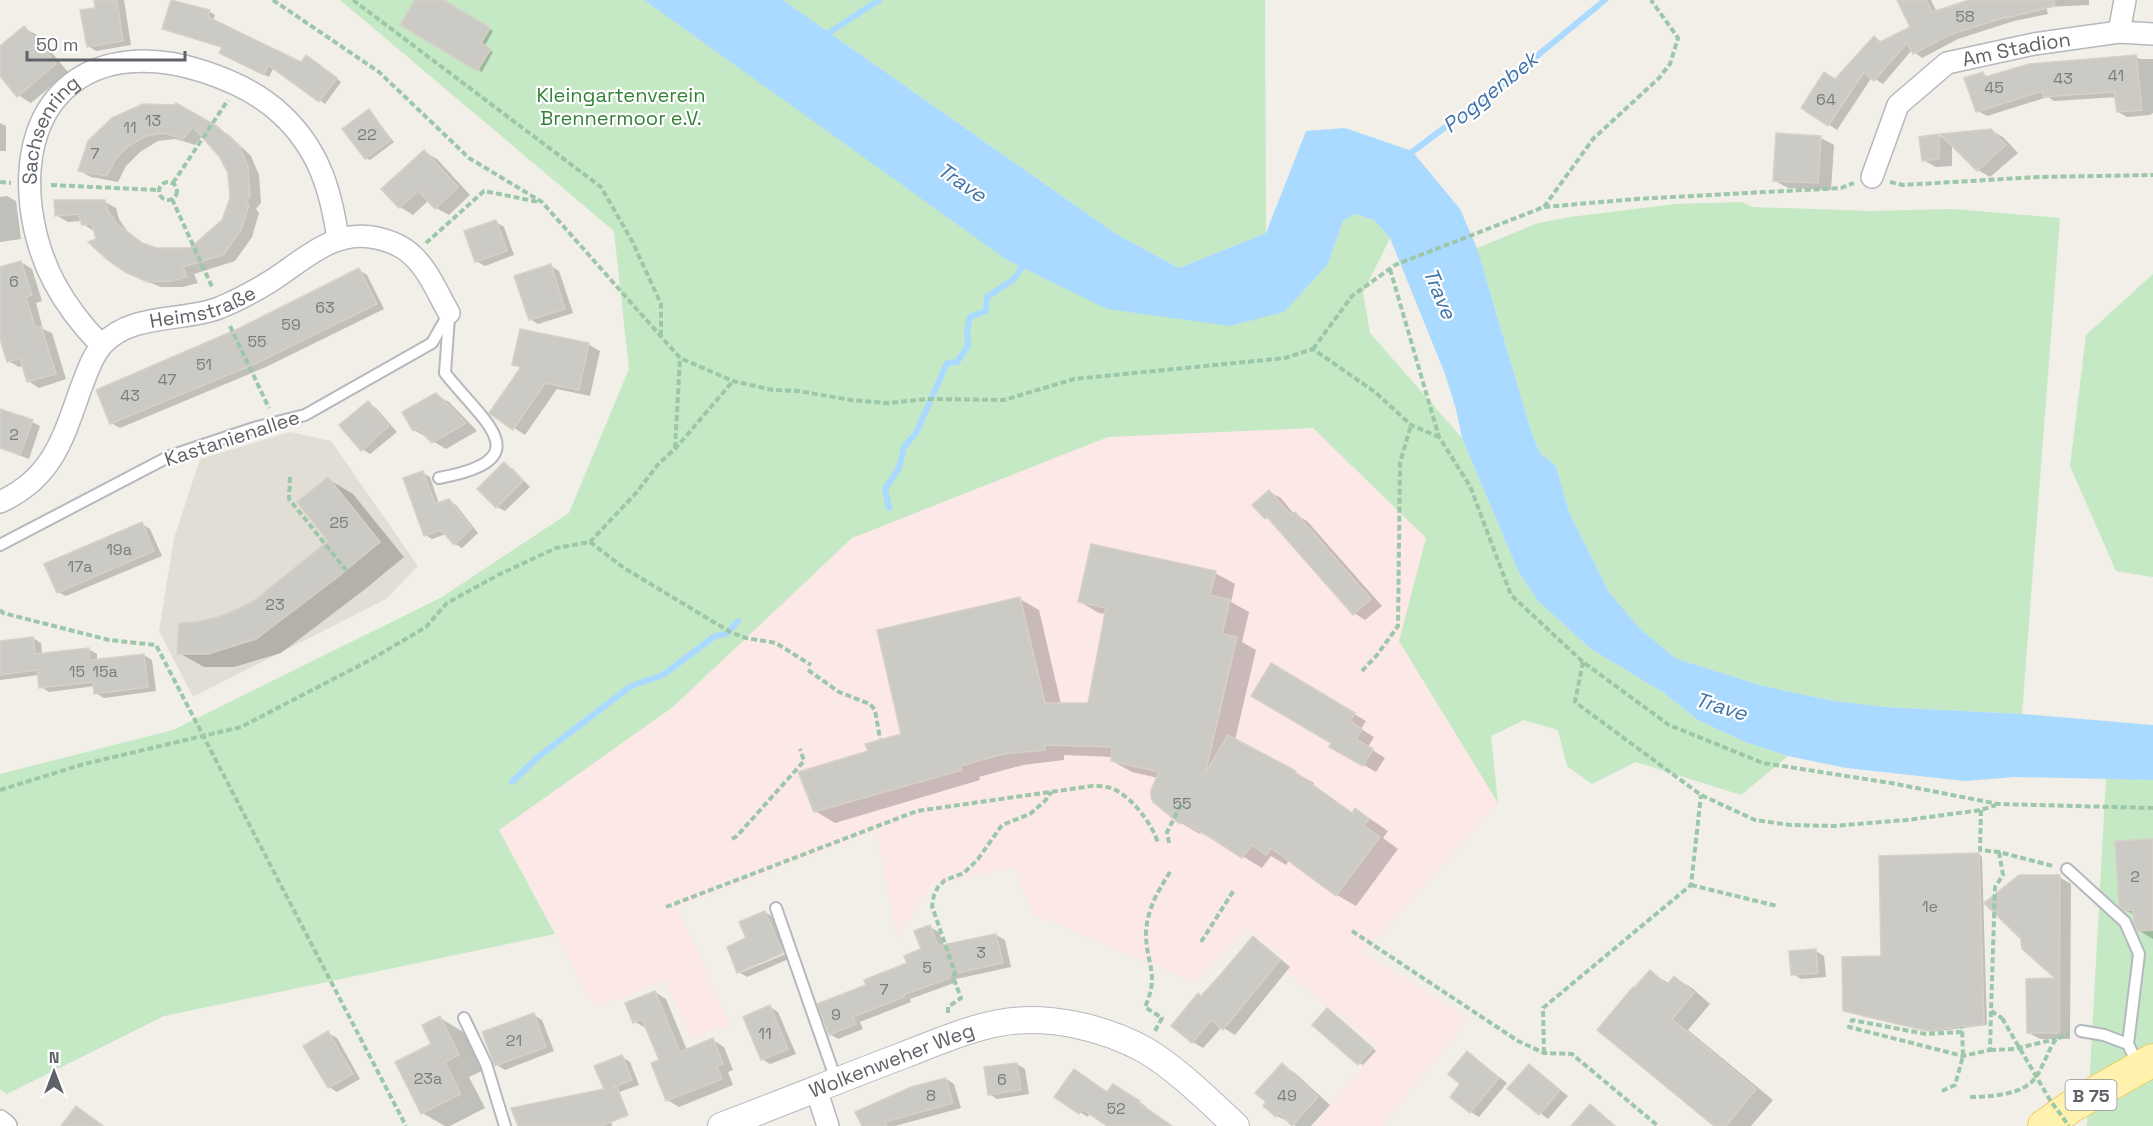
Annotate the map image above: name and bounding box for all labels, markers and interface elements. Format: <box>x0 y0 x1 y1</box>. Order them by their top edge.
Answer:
house number: 58 <box>1955 6 1975 27</box>
scale bar <box>27 24 184 62</box>
street label: Am Stadion <box>1960 26 2072 72</box>
text: 50 m <box>36 33 78 56</box>
water label: Poggenbek <box>1437 44 1545 139</box>
house number: 41 <box>2108 65 2124 86</box>
house number: 43 <box>2053 68 2073 89</box>
street label: Sachsenring <box>16 69 84 185</box>
house number: 45 <box>1984 77 2004 98</box>
park label: Kleingartenverein Brennermoor e.V. <box>536 82 706 131</box>
house number: 64 <box>1816 89 1836 110</box>
house number: 13 <box>145 110 161 131</box>
house number: 11 <box>123 117 137 138</box>
house number: 22 <box>357 124 377 145</box>
house number: 7 <box>90 143 100 164</box>
water label: Trave <box>932 156 993 209</box>
water label: Trave <box>1417 263 1463 324</box>
house number: 6 <box>9 271 19 292</box>
street label: Heimstraße <box>147 280 260 334</box>
house number: 63 <box>315 297 335 318</box>
house number: 59 <box>281 314 301 335</box>
house number: 55 <box>247 331 267 352</box>
house number: 51 <box>196 354 212 375</box>
house number: 47 <box>158 369 176 390</box>
house number: 43 <box>120 385 140 406</box>
street label: Kastanienallee <box>161 404 303 472</box>
house number: 2 <box>9 424 19 445</box>
house number: 25 <box>329 512 349 533</box>
house number: 19a <box>106 539 132 560</box>
house number: 17a <box>68 556 92 577</box>
house number: 23 <box>265 594 285 615</box>
house number: 15 <box>69 661 85 682</box>
house number: 15a <box>92 661 118 682</box>
water label: Trave <box>1692 685 1752 727</box>
house number: 55 <box>1172 793 1192 814</box>
house number: 2 <box>2130 866 2140 887</box>
house number: 1e <box>1922 896 1938 917</box>
house number: 3 <box>976 942 986 963</box>
house number: 5 <box>922 957 932 978</box>
house number: 7 <box>879 979 889 1000</box>
house number: 9 <box>831 1004 841 1025</box>
street label: Wolkenweher Weg <box>805 1017 978 1104</box>
house number: 11 <box>758 1023 772 1044</box>
house number: 21 <box>506 1030 522 1051</box>
north arrow <box>24 1042 84 1102</box>
text: N <box>49 1047 59 1068</box>
house number: 23a <box>414 1068 442 1089</box>
house number: 6 <box>997 1069 1007 1090</box>
road number: B 75 <box>2066 1080 2116 1110</box>
house number: 8 <box>926 1085 936 1106</box>
house number: 49 <box>1277 1085 1297 1106</box>
house number: 52 <box>1106 1098 1126 1119</box>

